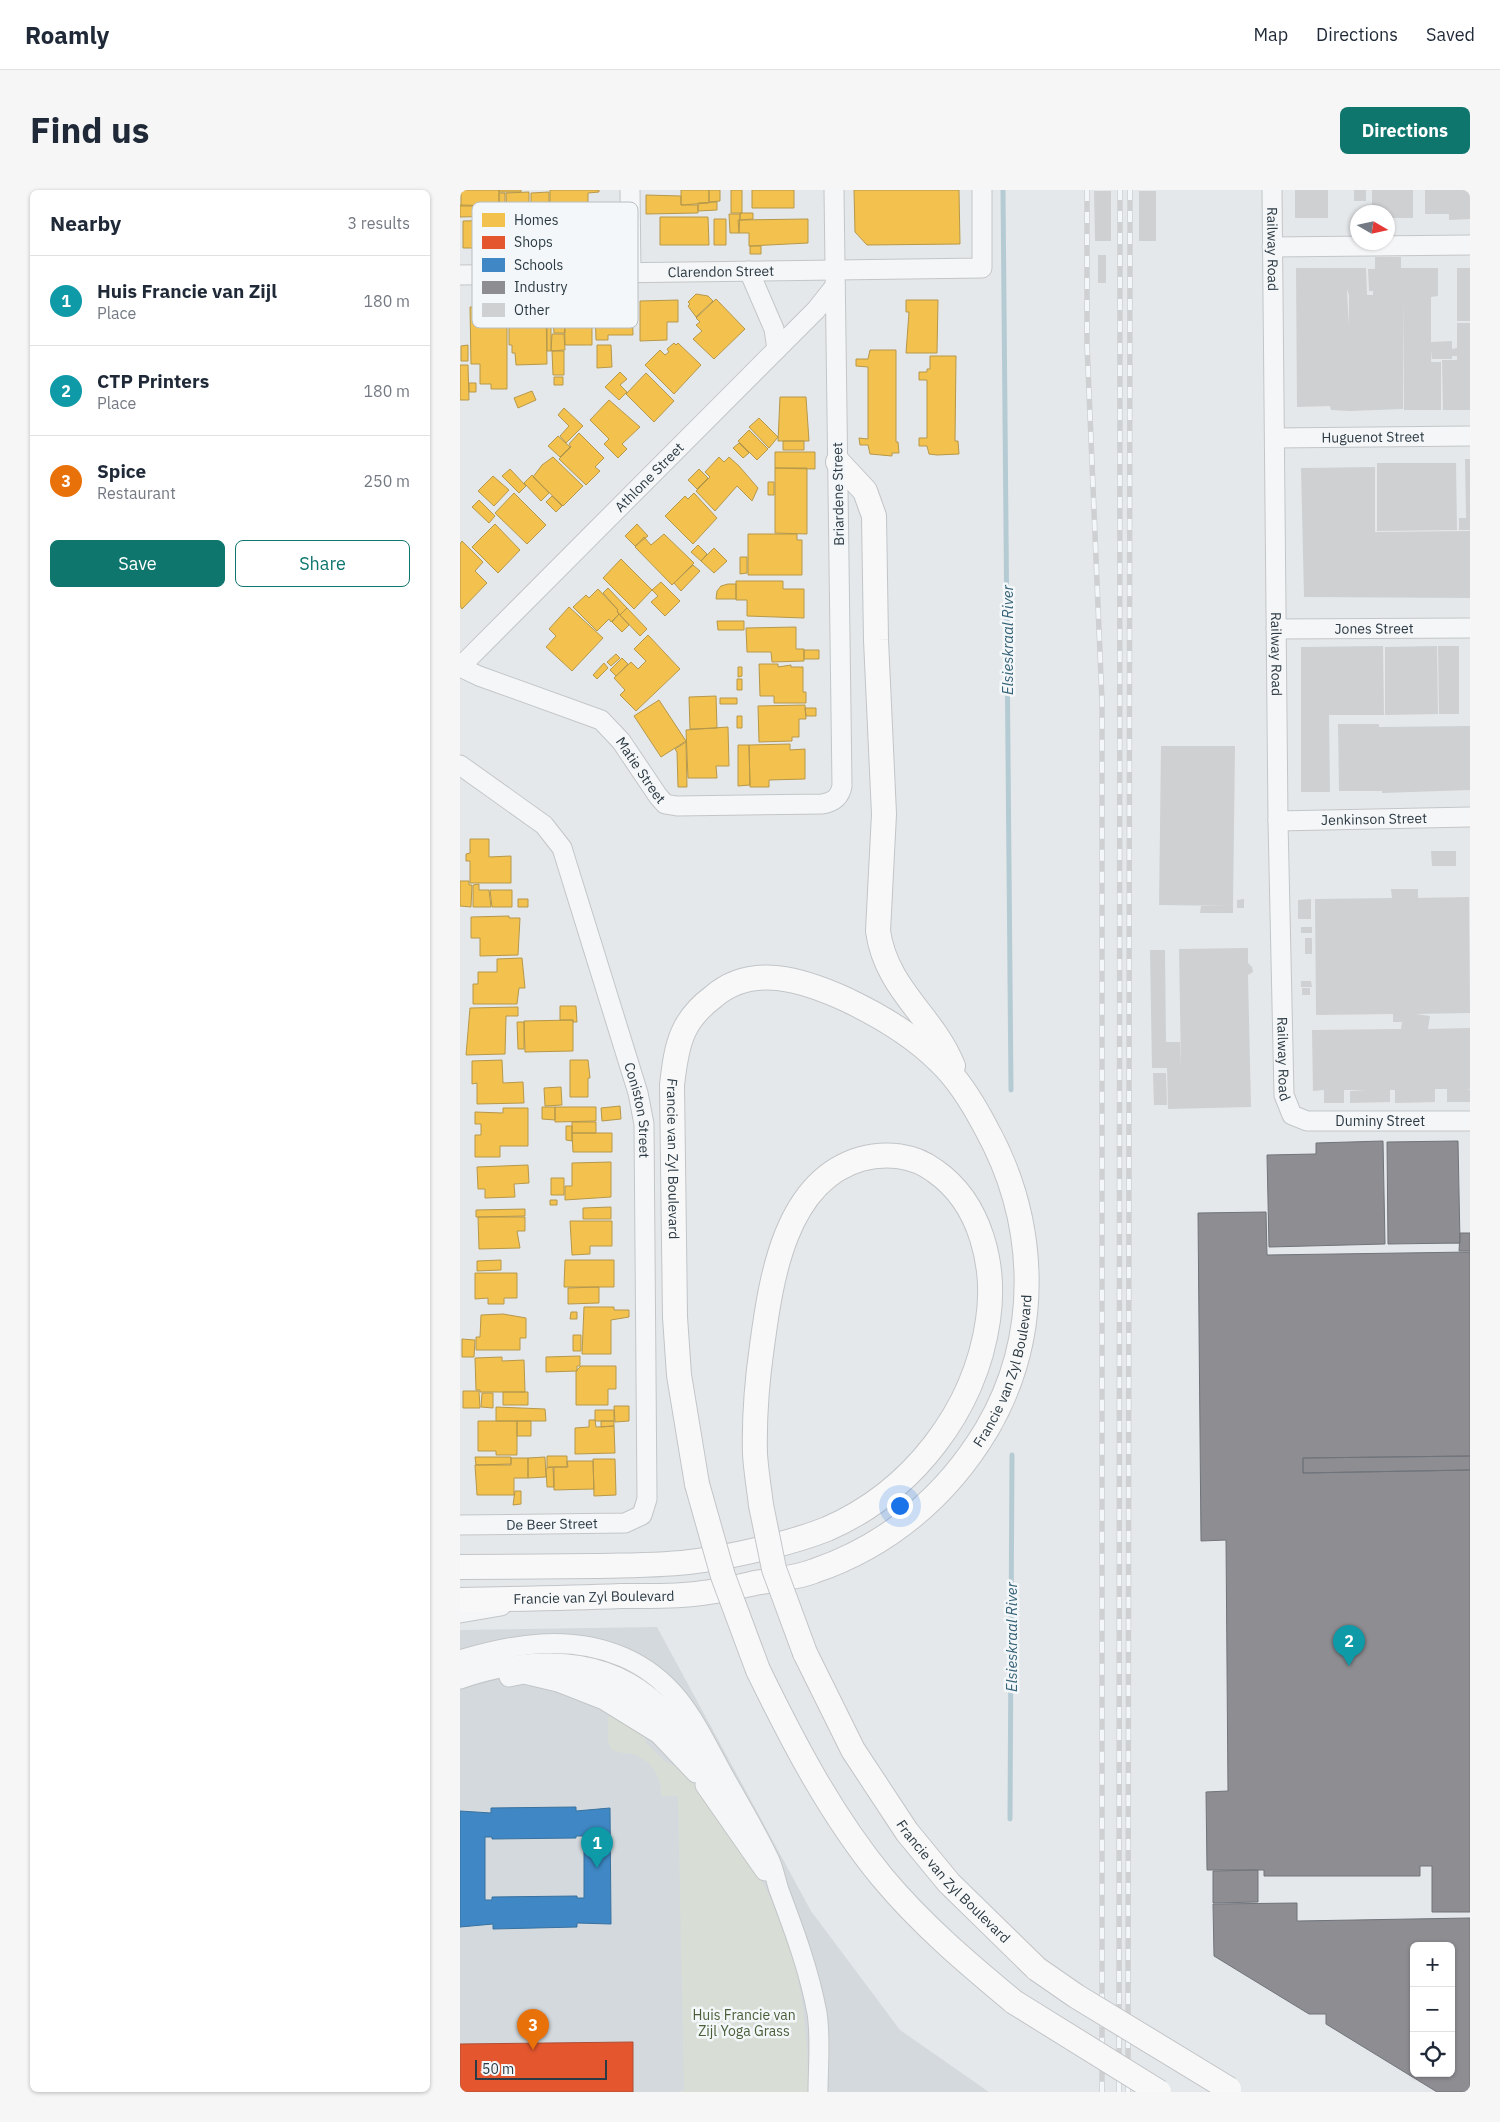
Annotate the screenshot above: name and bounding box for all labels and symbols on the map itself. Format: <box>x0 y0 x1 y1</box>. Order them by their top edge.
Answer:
legend <box>472 202 638 328</box>
north arrow <box>1350 205 1395 250</box>
street label: Railway Road <box>1263 207 1282 291</box>
text: Homes <box>514 211 559 229</box>
text: Shops <box>514 233 553 251</box>
text: Schools <box>514 256 564 274</box>
street label: Clarendon Street <box>668 262 774 281</box>
text: Industry <box>514 278 568 296</box>
text: Other <box>514 301 550 319</box>
street label: Huguenot Street <box>1321 427 1425 447</box>
street label: Athlone Street <box>611 439 688 516</box>
street label: Briardene Street <box>828 442 848 546</box>
water label: Elsieskraal River <box>998 585 1017 695</box>
street label: Railway Road <box>1267 612 1286 696</box>
street label: Jones Street <box>1334 619 1414 638</box>
street label: Matie Street <box>612 733 670 808</box>
street label: Jenkinson Street <box>1321 809 1427 829</box>
street label: Railway Road <box>1273 1017 1295 1104</box>
street label: Coniston Street <box>620 1060 654 1158</box>
street label: Francie van Zyl Boulevard <box>663 1077 683 1239</box>
street label: Duminy Street <box>1335 1112 1425 1130</box>
street label: Francie van Zyl Boulevard <box>969 1294 1035 1451</box>
your location <box>887 1493 913 1519</box>
street label: De Beer Street <box>506 1514 598 1534</box>
water label: Elsieskraal River <box>1002 1582 1021 1692</box>
street label: Francie van Zyl Boulevard <box>513 1587 675 1608</box>
pin: 2 <box>1333 1625 1365 1666</box>
street label: Francie van Zyl Boulevard <box>892 1816 1014 1947</box>
pin: 1 <box>581 1827 613 1868</box>
park label: Huis Francie van Zijl Yoga Grass <box>692 2006 796 2040</box>
pin: 3 <box>517 2009 549 2050</box>
scale bar <box>475 2057 608 2080</box>

